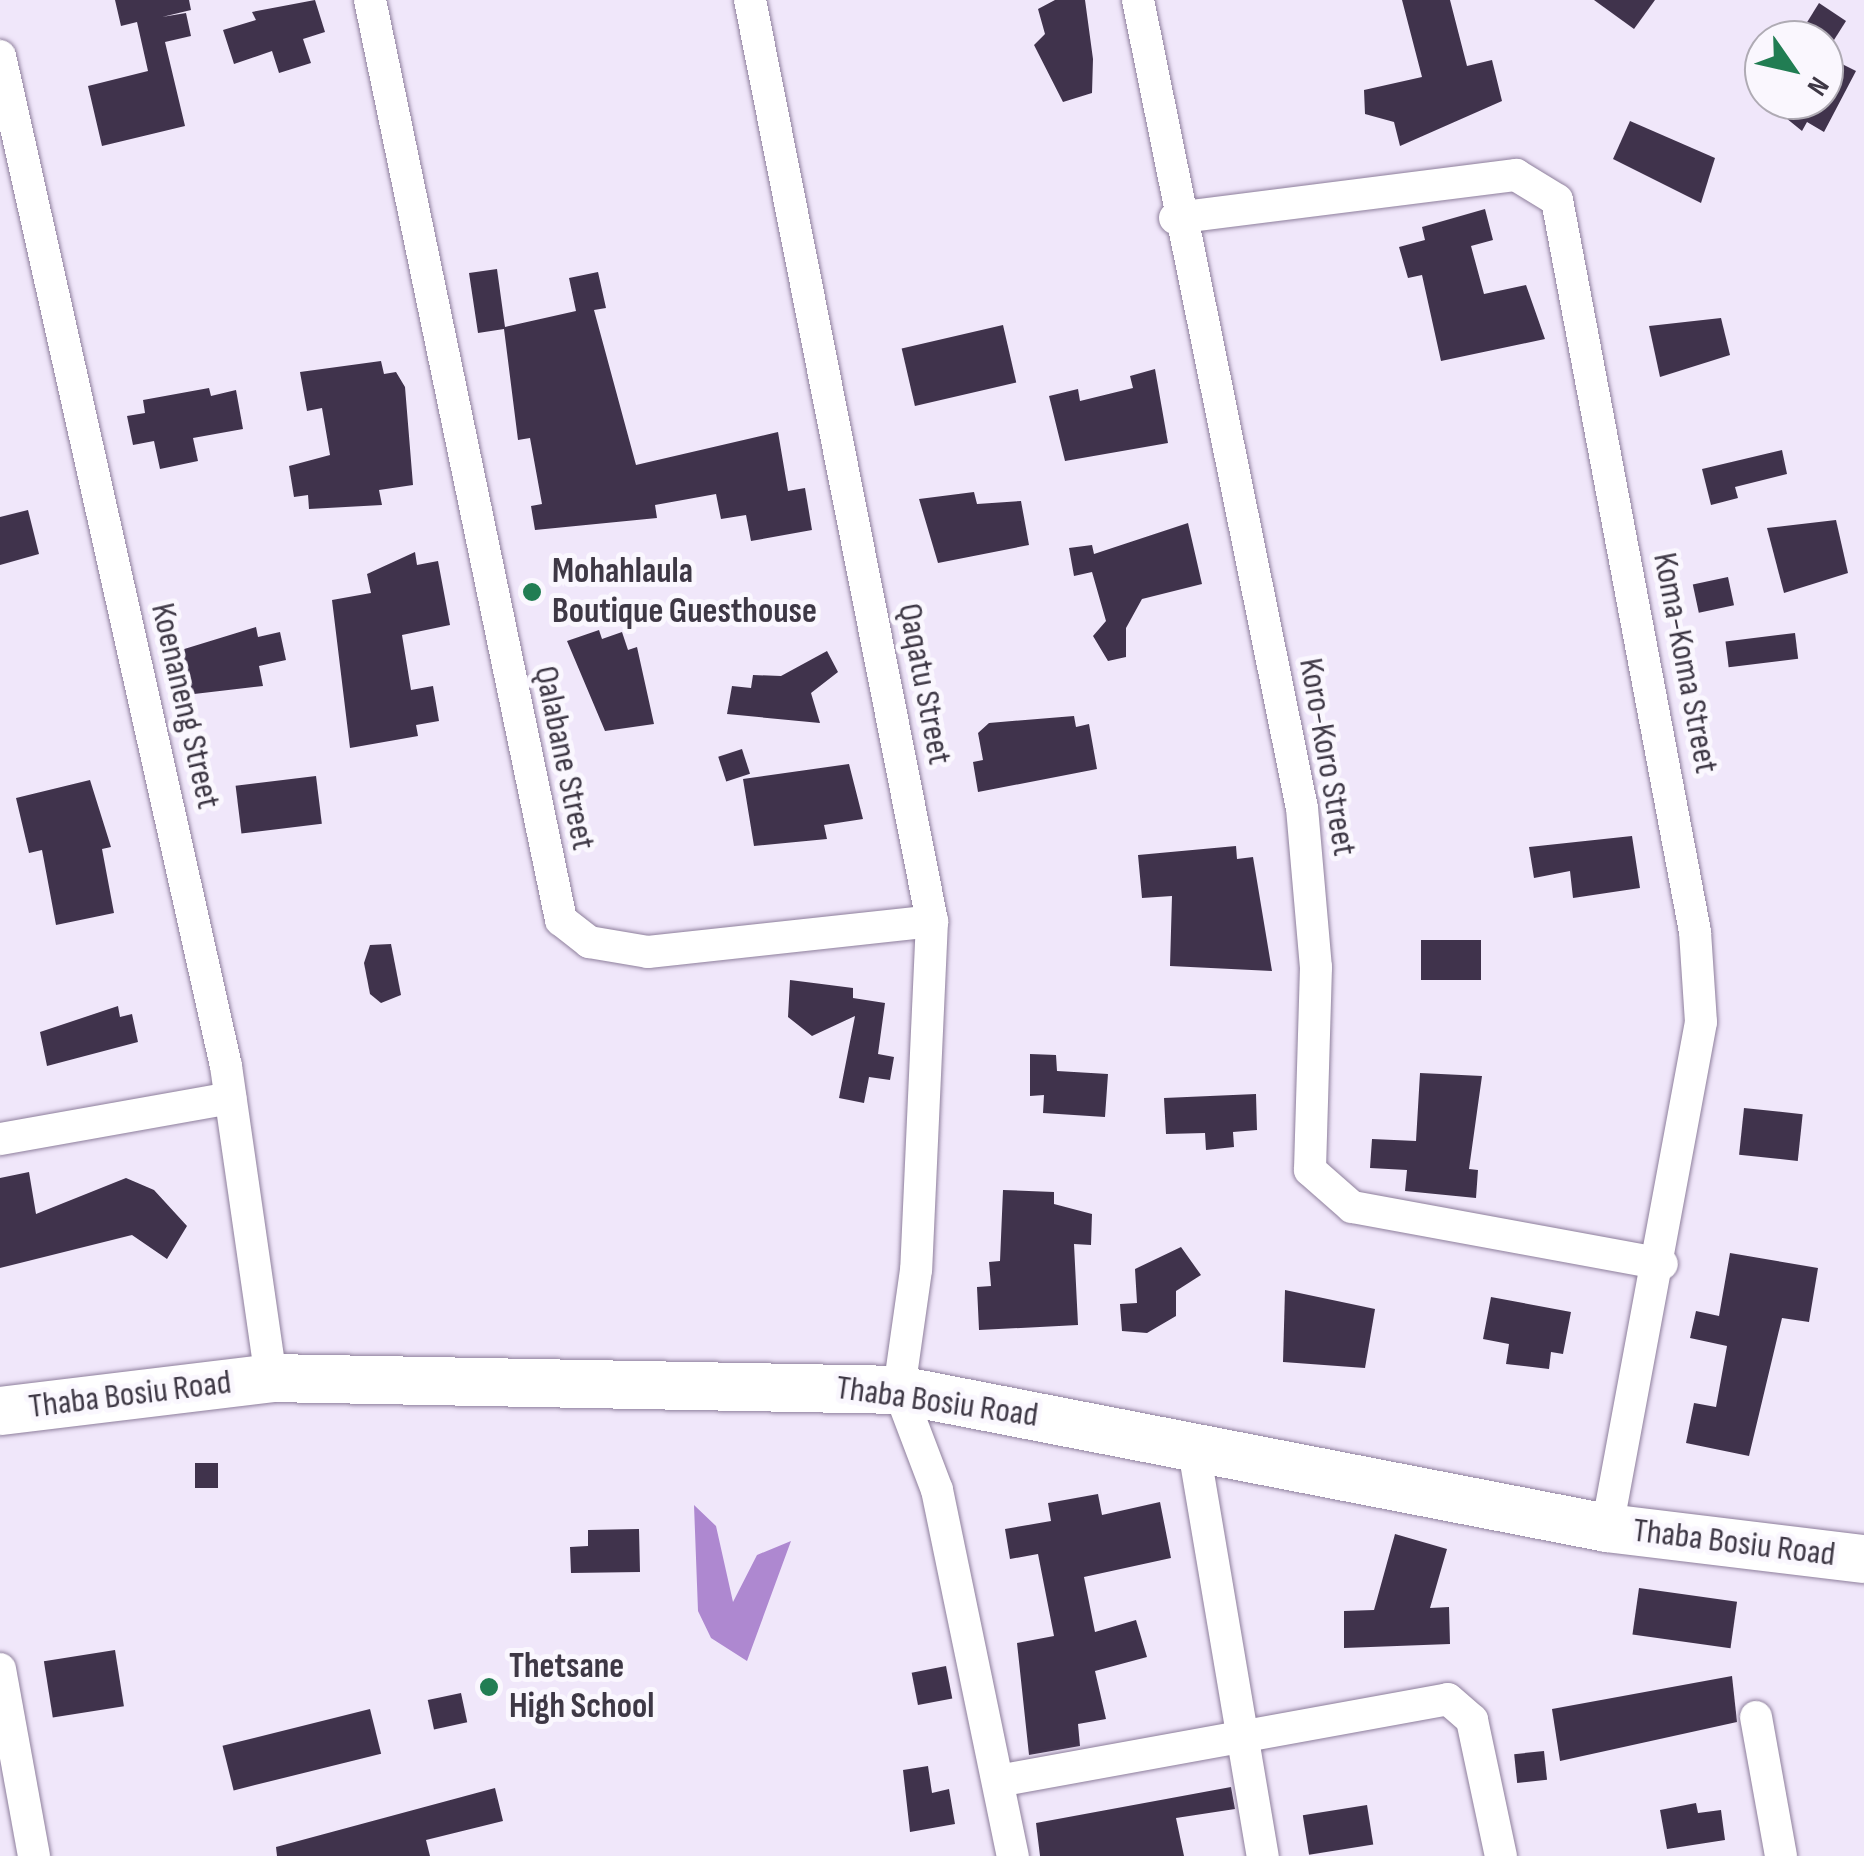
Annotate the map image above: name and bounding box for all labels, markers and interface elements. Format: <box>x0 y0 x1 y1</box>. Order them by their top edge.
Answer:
north arrow <box>1744 20 1844 120</box>
text: N <box>1800 71 1835 101</box>
street label: Koma-Koma Street <box>1643 549 1727 777</box>
place label: Mohahlaula Boutique Guesthouse <box>552 551 817 633</box>
marker: Mohahlaula Boutique Guesthouse <box>521 581 543 603</box>
street label: Koenaneng Street <box>141 599 229 813</box>
street label: Qaqatu Street <box>888 600 960 768</box>
street label: Koro-Koro Street <box>1289 655 1365 859</box>
street label: Qalabane Street <box>524 662 604 854</box>
street label: Thaba Bosiu Road <box>26 1362 234 1428</box>
street label: Thaba Bosiu Road <box>833 1367 1041 1437</box>
street label: Thaba Bosiu Road <box>1630 1510 1838 1576</box>
place label: Thetsane High School <box>509 1646 654 1728</box>
marker: Thetsane High School <box>478 1676 500 1698</box>

